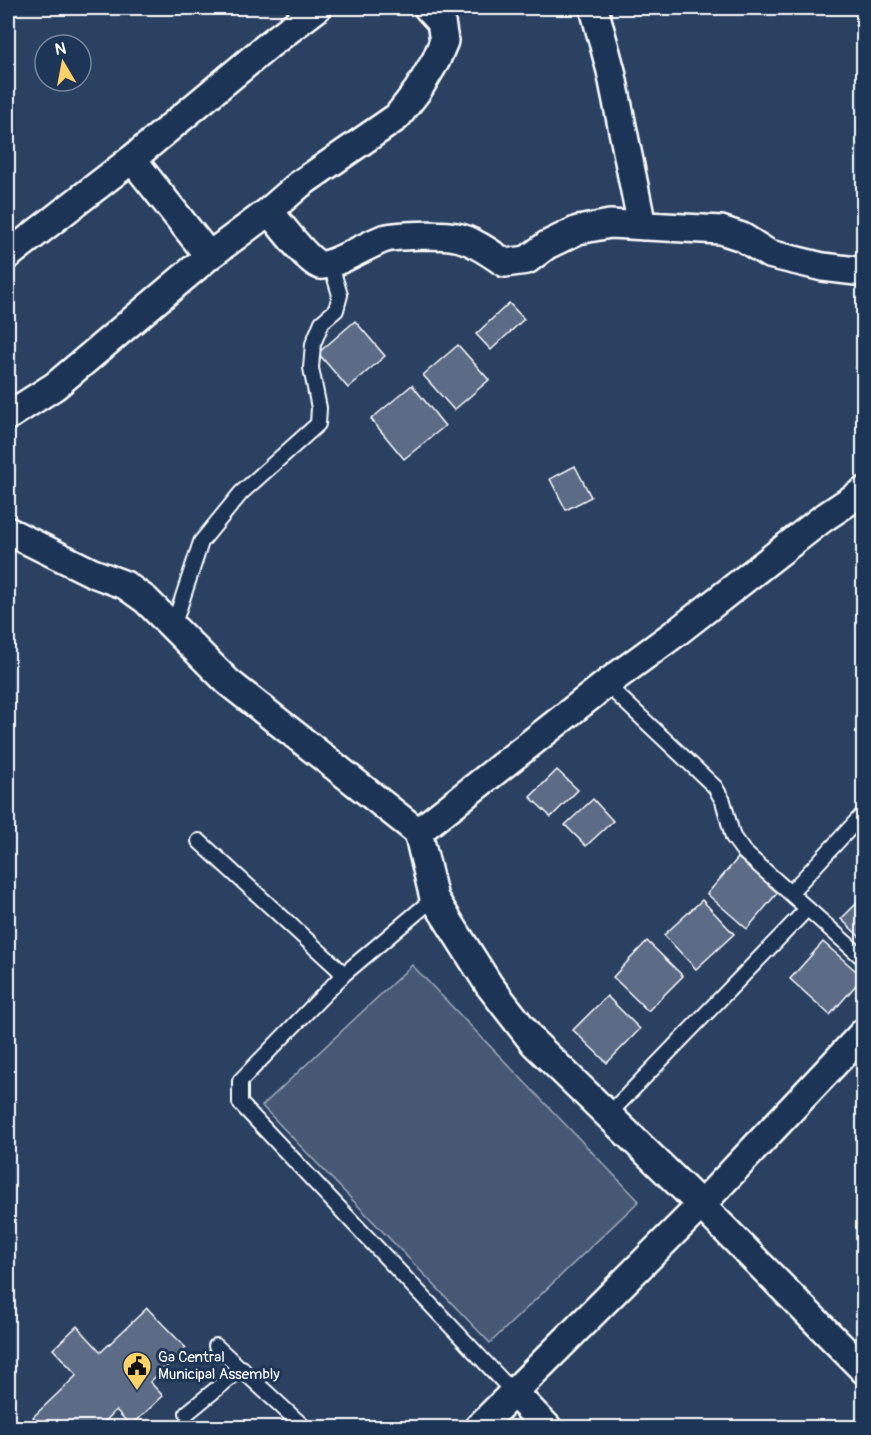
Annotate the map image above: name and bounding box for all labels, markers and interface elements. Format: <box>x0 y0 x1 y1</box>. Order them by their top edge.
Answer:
north arrow <box>33 33 93 93</box>
text: N <box>54 38 68 60</box>
place label: Ga Central Municipal Assembly <box>158 1348 280 1384</box>
public building icon: Ga Central Municipal Assembly <box>121 1350 153 1392</box>

